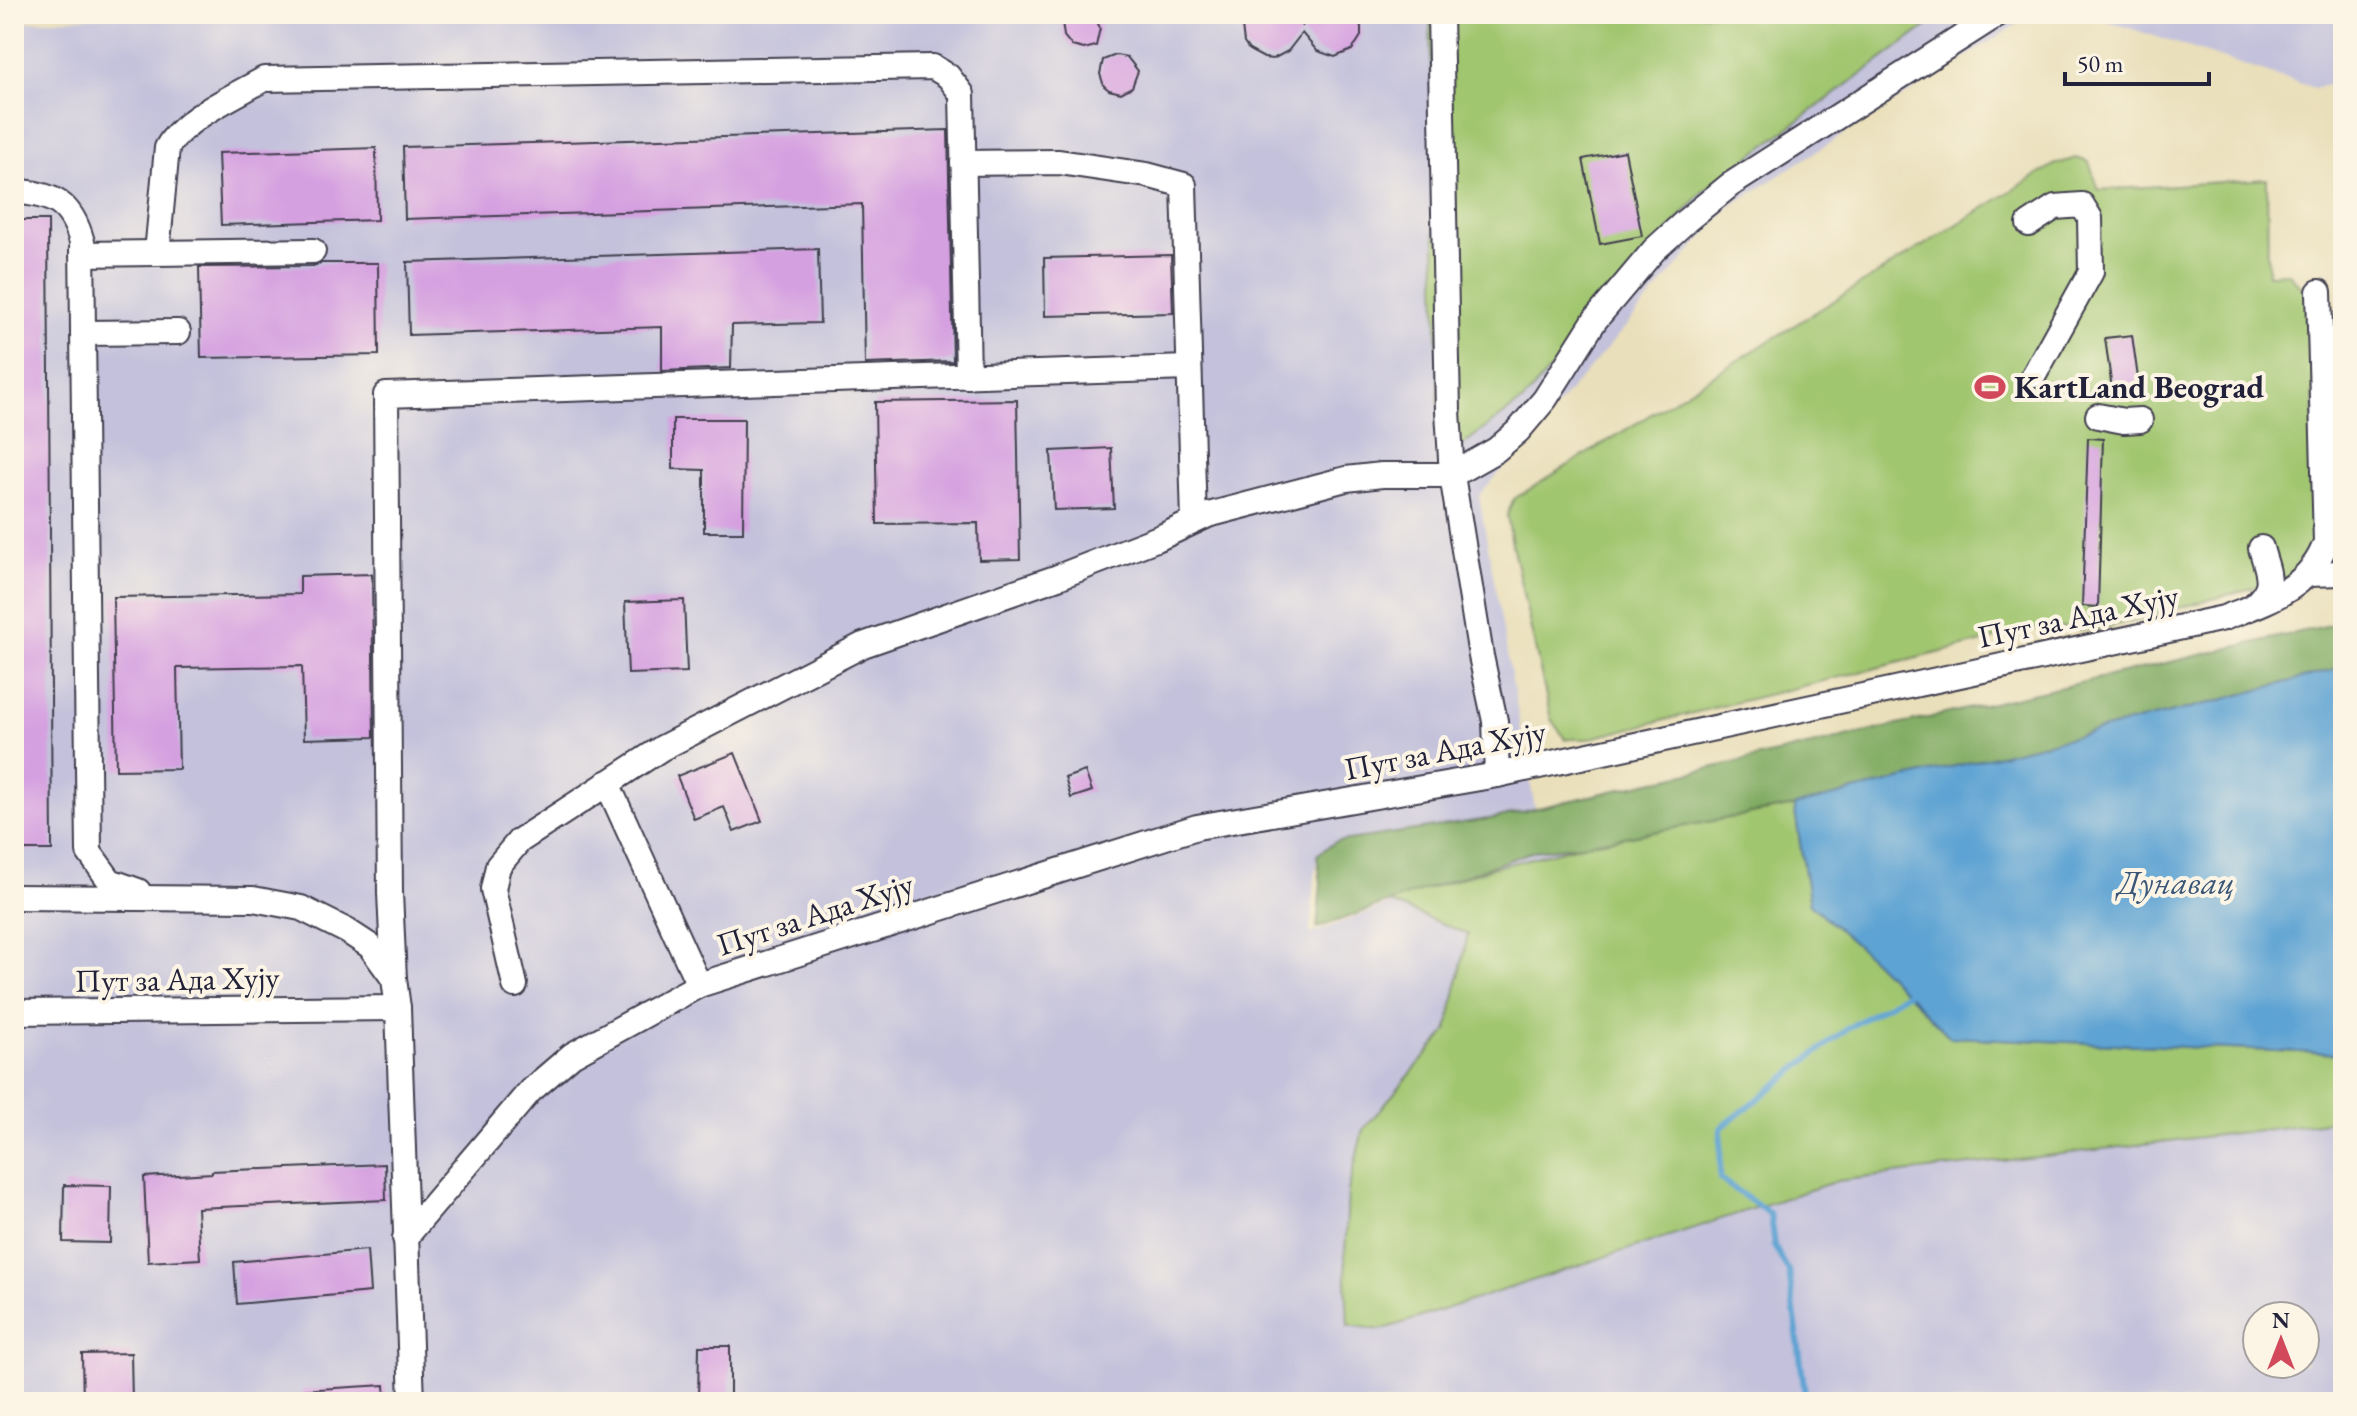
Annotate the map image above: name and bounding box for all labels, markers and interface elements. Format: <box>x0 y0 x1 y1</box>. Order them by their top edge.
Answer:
scale bar <box>2065 36 2209 86</box>
text: 50 m <box>2077 48 2124 79</box>
place label: KartLand Beograd <box>2014 366 2265 408</box>
sports icon: KartLand Beograd <box>1973 370 2007 404</box>
street label: Пут за Ада Хују <box>1974 574 2183 658</box>
street label: Пут за Ада Хују <box>1341 710 1550 790</box>
water label: Дунавац <box>2115 860 2235 904</box>
street label: Пут за Ада Хују <box>711 862 920 966</box>
street label: Пут за Ада Хују <box>74 956 281 1002</box>
north arrow <box>2241 1300 2321 1380</box>
text: N <box>2272 1306 2290 1335</box>

